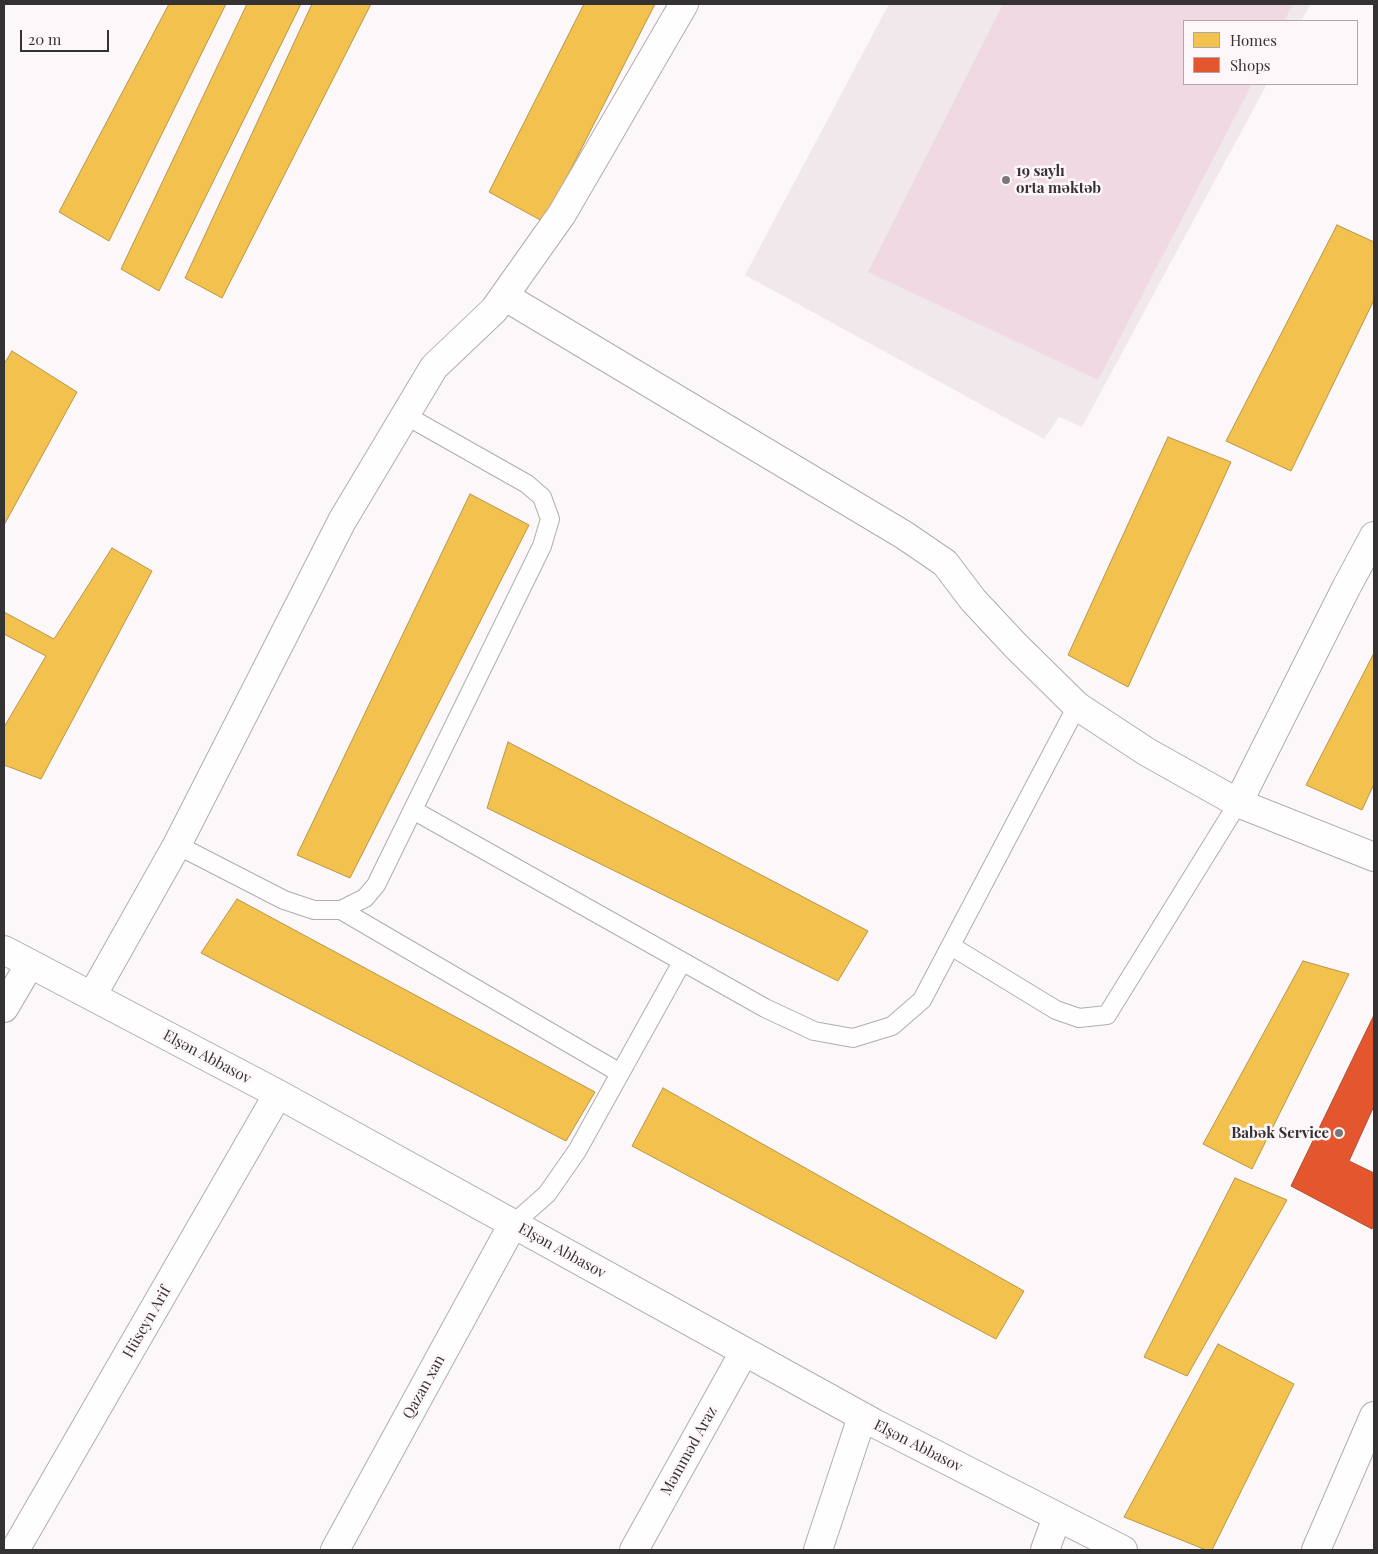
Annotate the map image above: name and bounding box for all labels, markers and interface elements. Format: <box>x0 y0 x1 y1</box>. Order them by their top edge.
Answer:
scale bar <box>22 20 111 52</box>
legend <box>1183 20 1358 85</box>
text: 20 m <box>28 29 61 49</box>
text: Homes <box>1230 30 1277 50</box>
text: Shops <box>1230 55 1271 75</box>
place label: 19 saylı orta məktəb <box>1016 162 1101 197</box>
marker: 19 saylı orta məktəb <box>1000 174 1012 186</box>
street label: Elşən Abbasov <box>160 1026 254 1088</box>
place label: Babək Service <box>1231 1124 1329 1142</box>
marker: Babək Service <box>1333 1127 1345 1139</box>
street label: Elşən Abbasov <box>515 1220 609 1282</box>
street label: Hüseyn Arif <box>119 1283 175 1361</box>
street label: Qazan xan <box>399 1352 449 1422</box>
street label: Məmməd Araz <box>657 1403 721 1499</box>
street label: Elşən Abbasov <box>871 1416 965 1476</box>

